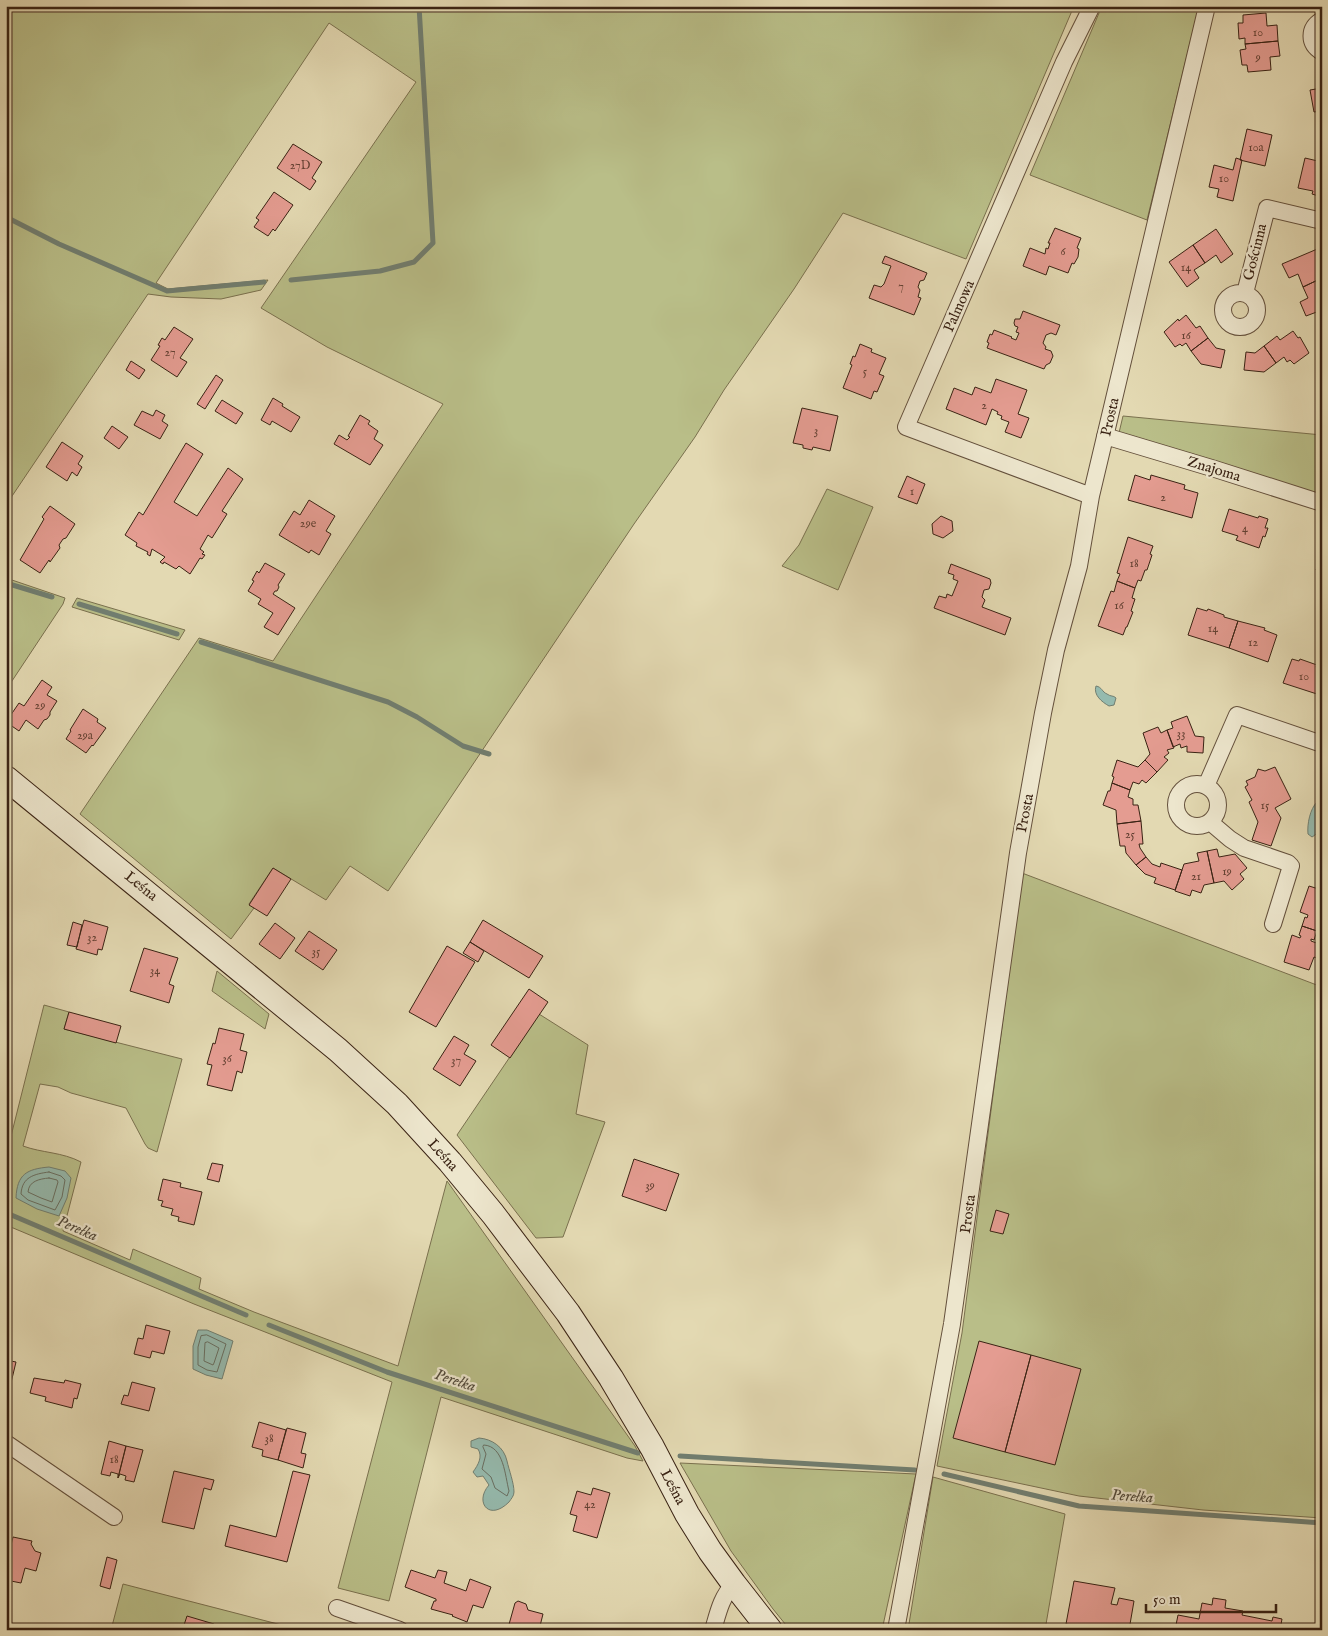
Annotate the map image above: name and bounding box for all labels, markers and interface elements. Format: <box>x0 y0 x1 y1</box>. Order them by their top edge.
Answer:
house number: 10 <box>1253 25 1263 40</box>
house number: 9 <box>1254 50 1261 65</box>
house number: 10a <box>1248 140 1265 155</box>
house number: 27D <box>290 158 311 173</box>
house number: 10 <box>1219 171 1229 186</box>
street label: Gościnna <box>1239 221 1271 283</box>
house number: 6 <box>1060 244 1066 259</box>
house number: 14 <box>1181 260 1191 275</box>
street label: Palmowa <box>939 277 979 335</box>
house number: 7 <box>898 279 904 294</box>
house number: 16 <box>1181 328 1192 343</box>
house number: 27 <box>164 345 176 360</box>
house number: 5 <box>863 364 868 379</box>
street label: Prosta <box>1096 395 1124 438</box>
house number: 2 <box>981 398 987 413</box>
house number: 3 <box>814 423 818 438</box>
street label: Znajoma <box>1185 452 1243 486</box>
house number: 1 <box>910 484 914 499</box>
house number: 2 <box>1160 490 1166 505</box>
house number: 29e <box>300 516 317 531</box>
house number: 4 <box>1242 521 1248 536</box>
house number: 18 <box>1129 556 1139 571</box>
house number: 16 <box>1114 598 1125 613</box>
house number: 14 <box>1208 621 1218 636</box>
house number: 12 <box>1248 635 1258 650</box>
house number: 10 <box>1299 669 1309 684</box>
house number: 29 <box>35 698 45 713</box>
house number: 33 <box>1177 726 1185 741</box>
house number: 29a <box>77 728 94 743</box>
street label: Prosta <box>1012 791 1038 834</box>
house number: 15 <box>1261 798 1270 813</box>
house number: 25 <box>1125 827 1136 842</box>
house number: 19 <box>1222 864 1232 879</box>
street label: Leśna <box>120 867 162 905</box>
house number: 21 <box>1191 869 1201 884</box>
house number: 32 <box>87 930 97 945</box>
house number: 35 <box>312 944 321 959</box>
house number: 34 <box>150 963 160 978</box>
house number: 36 <box>222 1051 233 1066</box>
house number: 37 <box>451 1053 461 1068</box>
street label: Leśna <box>423 1135 463 1176</box>
house number: 39 <box>645 1178 655 1193</box>
street label: Prosta <box>956 1193 980 1235</box>
water label: Perełka <box>54 1212 100 1246</box>
water label: Perełka <box>432 1365 478 1397</box>
house number: 38 <box>264 1431 274 1446</box>
house number: 18 <box>109 1452 119 1467</box>
street label: Leśna <box>656 1466 690 1508</box>
water label: Perełka <box>1110 1486 1154 1508</box>
house number: 42 <box>584 1497 596 1512</box>
scale bar <box>1146 1581 1276 1613</box>
text: 50 m <box>1153 1590 1181 1609</box>

